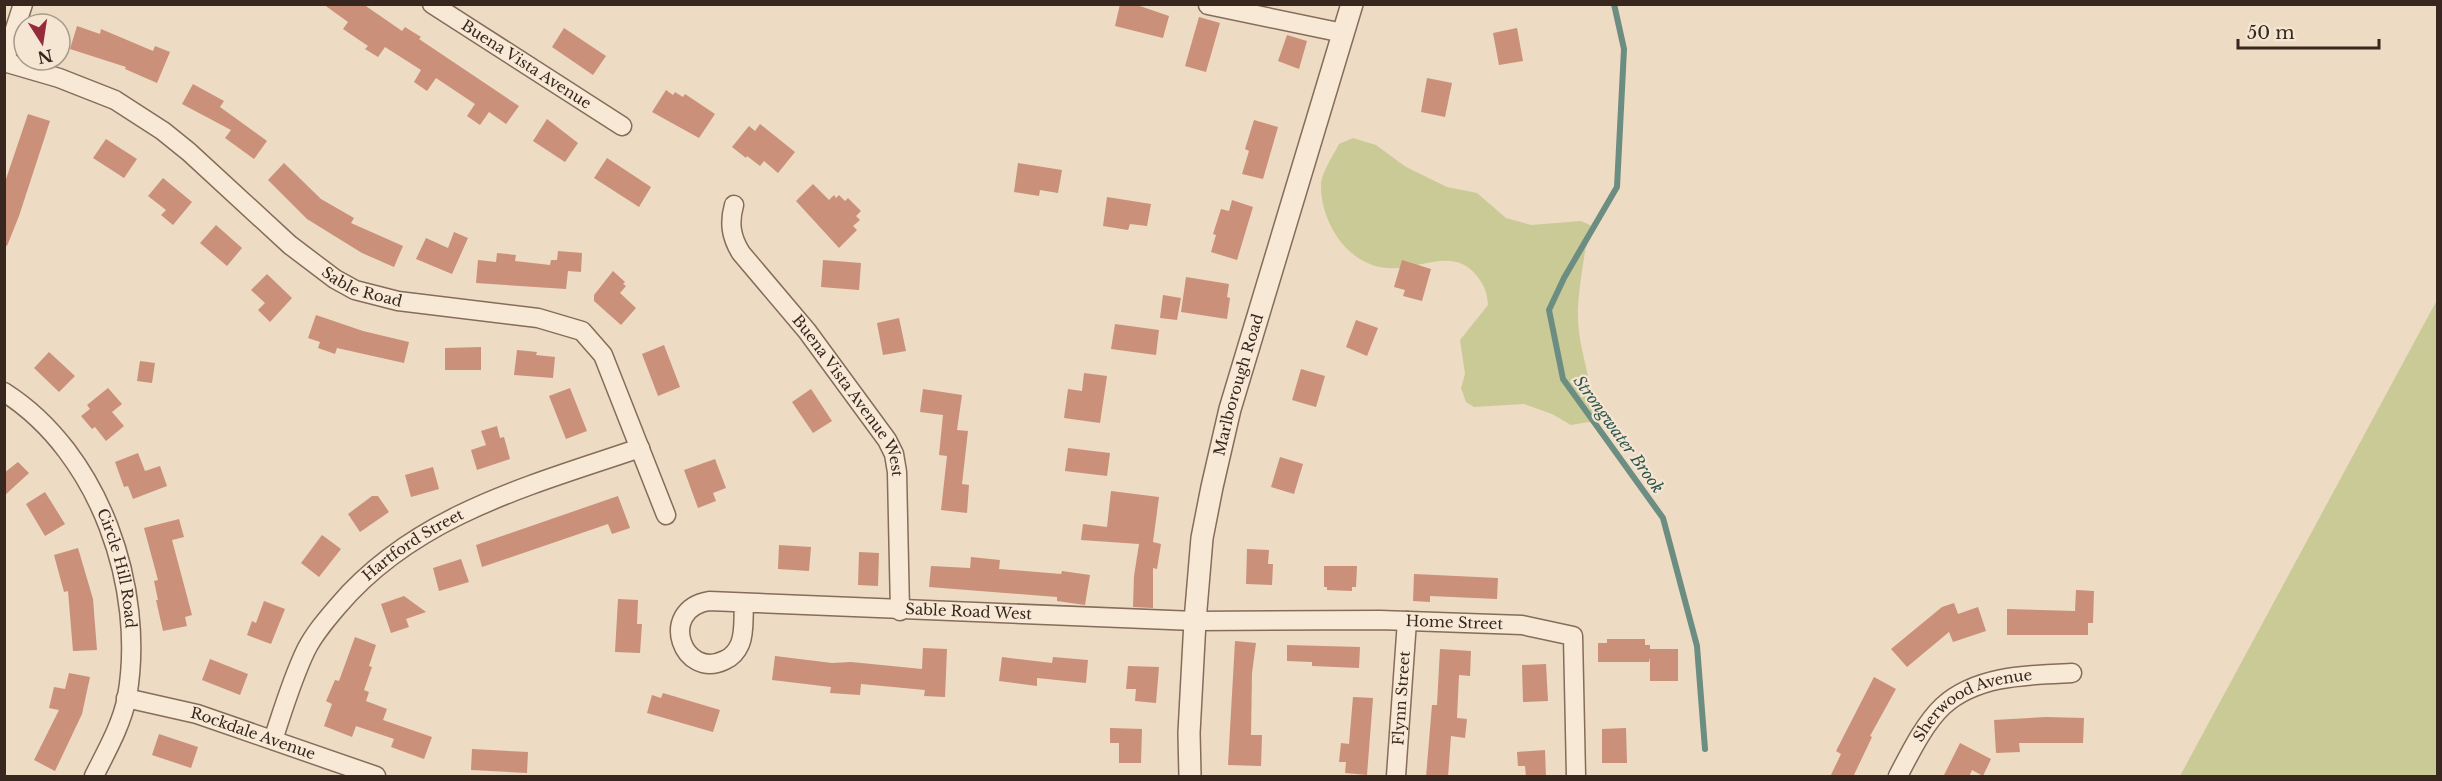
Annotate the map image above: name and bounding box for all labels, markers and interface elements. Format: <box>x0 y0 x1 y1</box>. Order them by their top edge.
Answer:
north arrow <box>12 12 72 72</box>
scale bar <box>2238 12 2379 50</box>
street label: Buena Vista Avenue <box>458 15 595 113</box>
text: 50 m <box>2247 22 2295 44</box>
text: N <box>36 45 55 68</box>
street label: Sable Road <box>318 262 404 311</box>
street label: Buena Vista Avenue West <box>788 311 907 477</box>
street label: Marlborough Road <box>1209 311 1267 458</box>
water label: Strongwater Brook <box>1570 371 1668 497</box>
street label: Hartford Street <box>358 504 467 585</box>
street label: Circle Hill Road <box>93 505 141 629</box>
street label: Sable Road West <box>905 599 1033 623</box>
street label: Home Street <box>1405 611 1504 633</box>
street label: Flynn Street <box>1388 650 1414 746</box>
street label: Sherwood Avenue <box>1909 665 2033 745</box>
street label: Rockdale Avenue <box>189 703 318 763</box>

